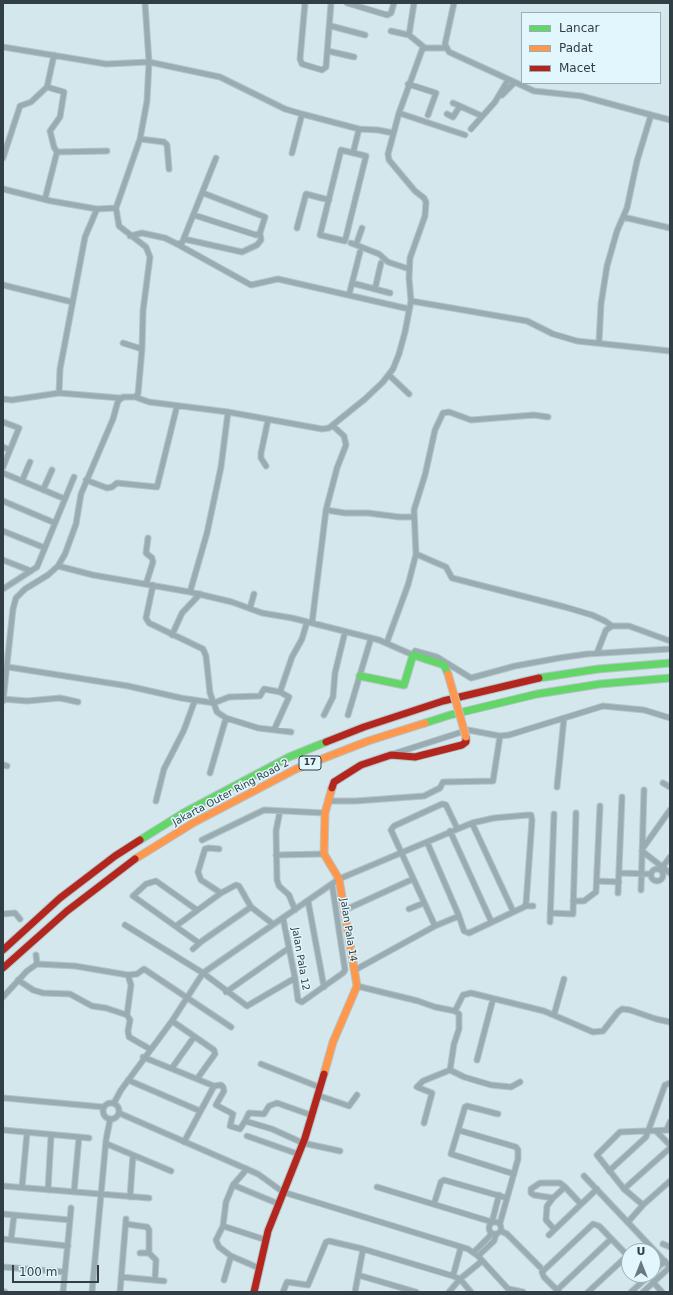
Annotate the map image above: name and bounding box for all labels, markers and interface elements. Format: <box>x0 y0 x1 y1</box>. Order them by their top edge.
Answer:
legend <box>521 12 661 84</box>
text: Lancar <box>559 21 600 35</box>
text: Padat <box>559 41 593 55</box>
text: Macet <box>559 61 595 75</box>
road number: 17 <box>299 756 321 770</box>
street label: Jakarta Outer Ring Road 2 <box>171 757 291 829</box>
street label: Jalan Pala 14 <box>337 897 359 963</box>
street label: Jalan Pala 12 <box>289 926 311 992</box>
north arrow <box>621 1243 661 1283</box>
text: U <box>637 1245 645 1258</box>
scale bar <box>14 1257 101 1283</box>
text: 100 m <box>19 1265 57 1279</box>

